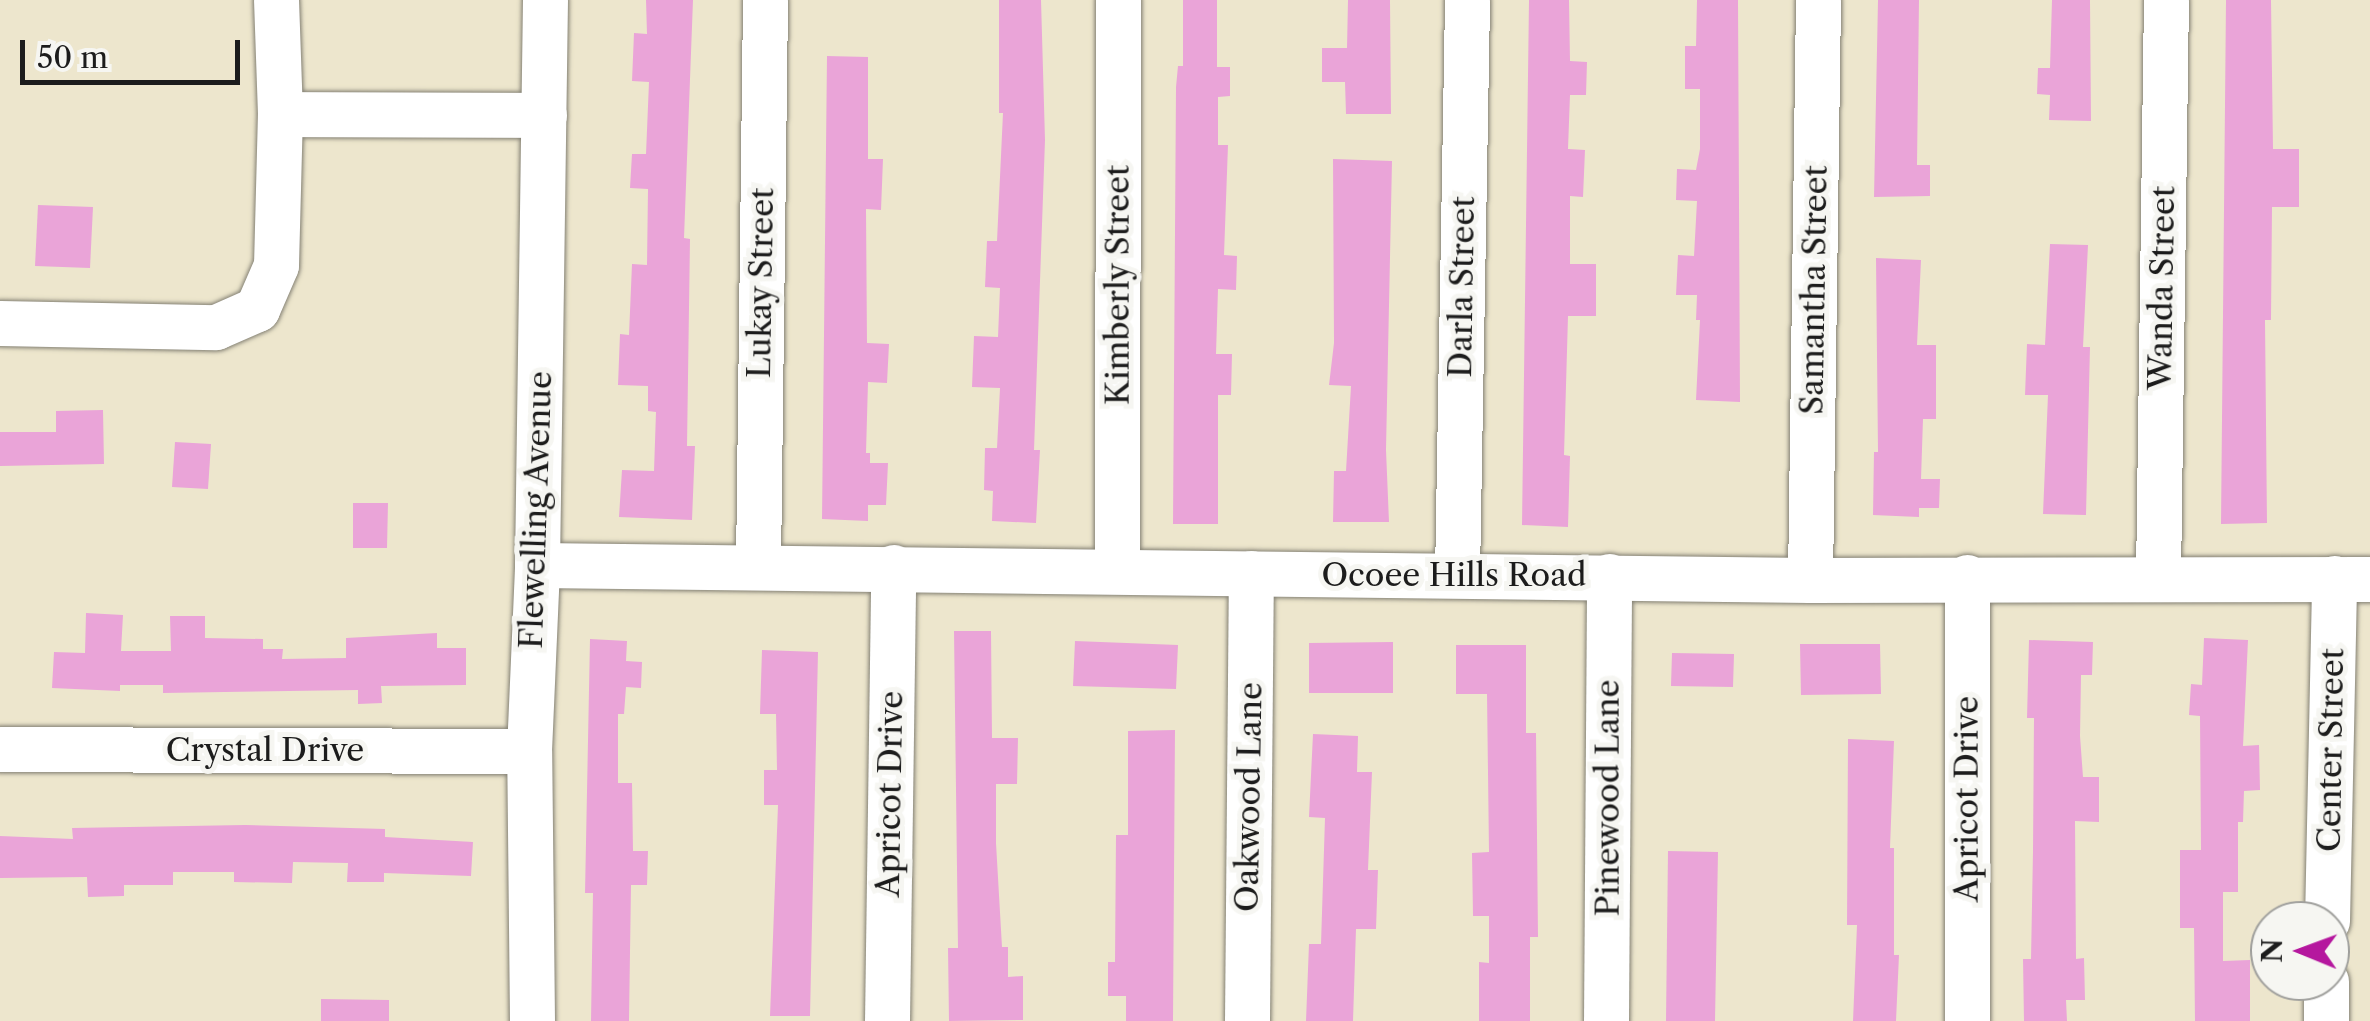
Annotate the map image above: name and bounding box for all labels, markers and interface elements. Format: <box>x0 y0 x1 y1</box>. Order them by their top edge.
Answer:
scale bar <box>25 20 245 82</box>
text: 50 m <box>37 39 108 76</box>
street label: Kimberly Street <box>1099 164 1137 406</box>
street label: Samantha Street <box>1793 165 1835 415</box>
street label: Wanda Street <box>2141 185 2183 391</box>
street label: Lukay Street <box>740 187 782 379</box>
street label: Darla Street <box>1441 196 1483 378</box>
street label: Flewelling Avenue <box>512 370 560 650</box>
street label: Ocoee Hills Road <box>1321 556 1587 594</box>
street label: Center Street <box>2310 647 2352 853</box>
street label: Pinewood Lane <box>1589 679 1627 917</box>
street label: Oakwood Lane <box>1228 682 1270 912</box>
street label: Apricot Drive <box>869 691 911 897</box>
street label: Apricot Drive <box>1948 696 1986 902</box>
street label: Crystal Drive <box>166 731 364 769</box>
north arrow <box>2250 901 2350 1001</box>
text: N <box>2255 938 2289 963</box>

